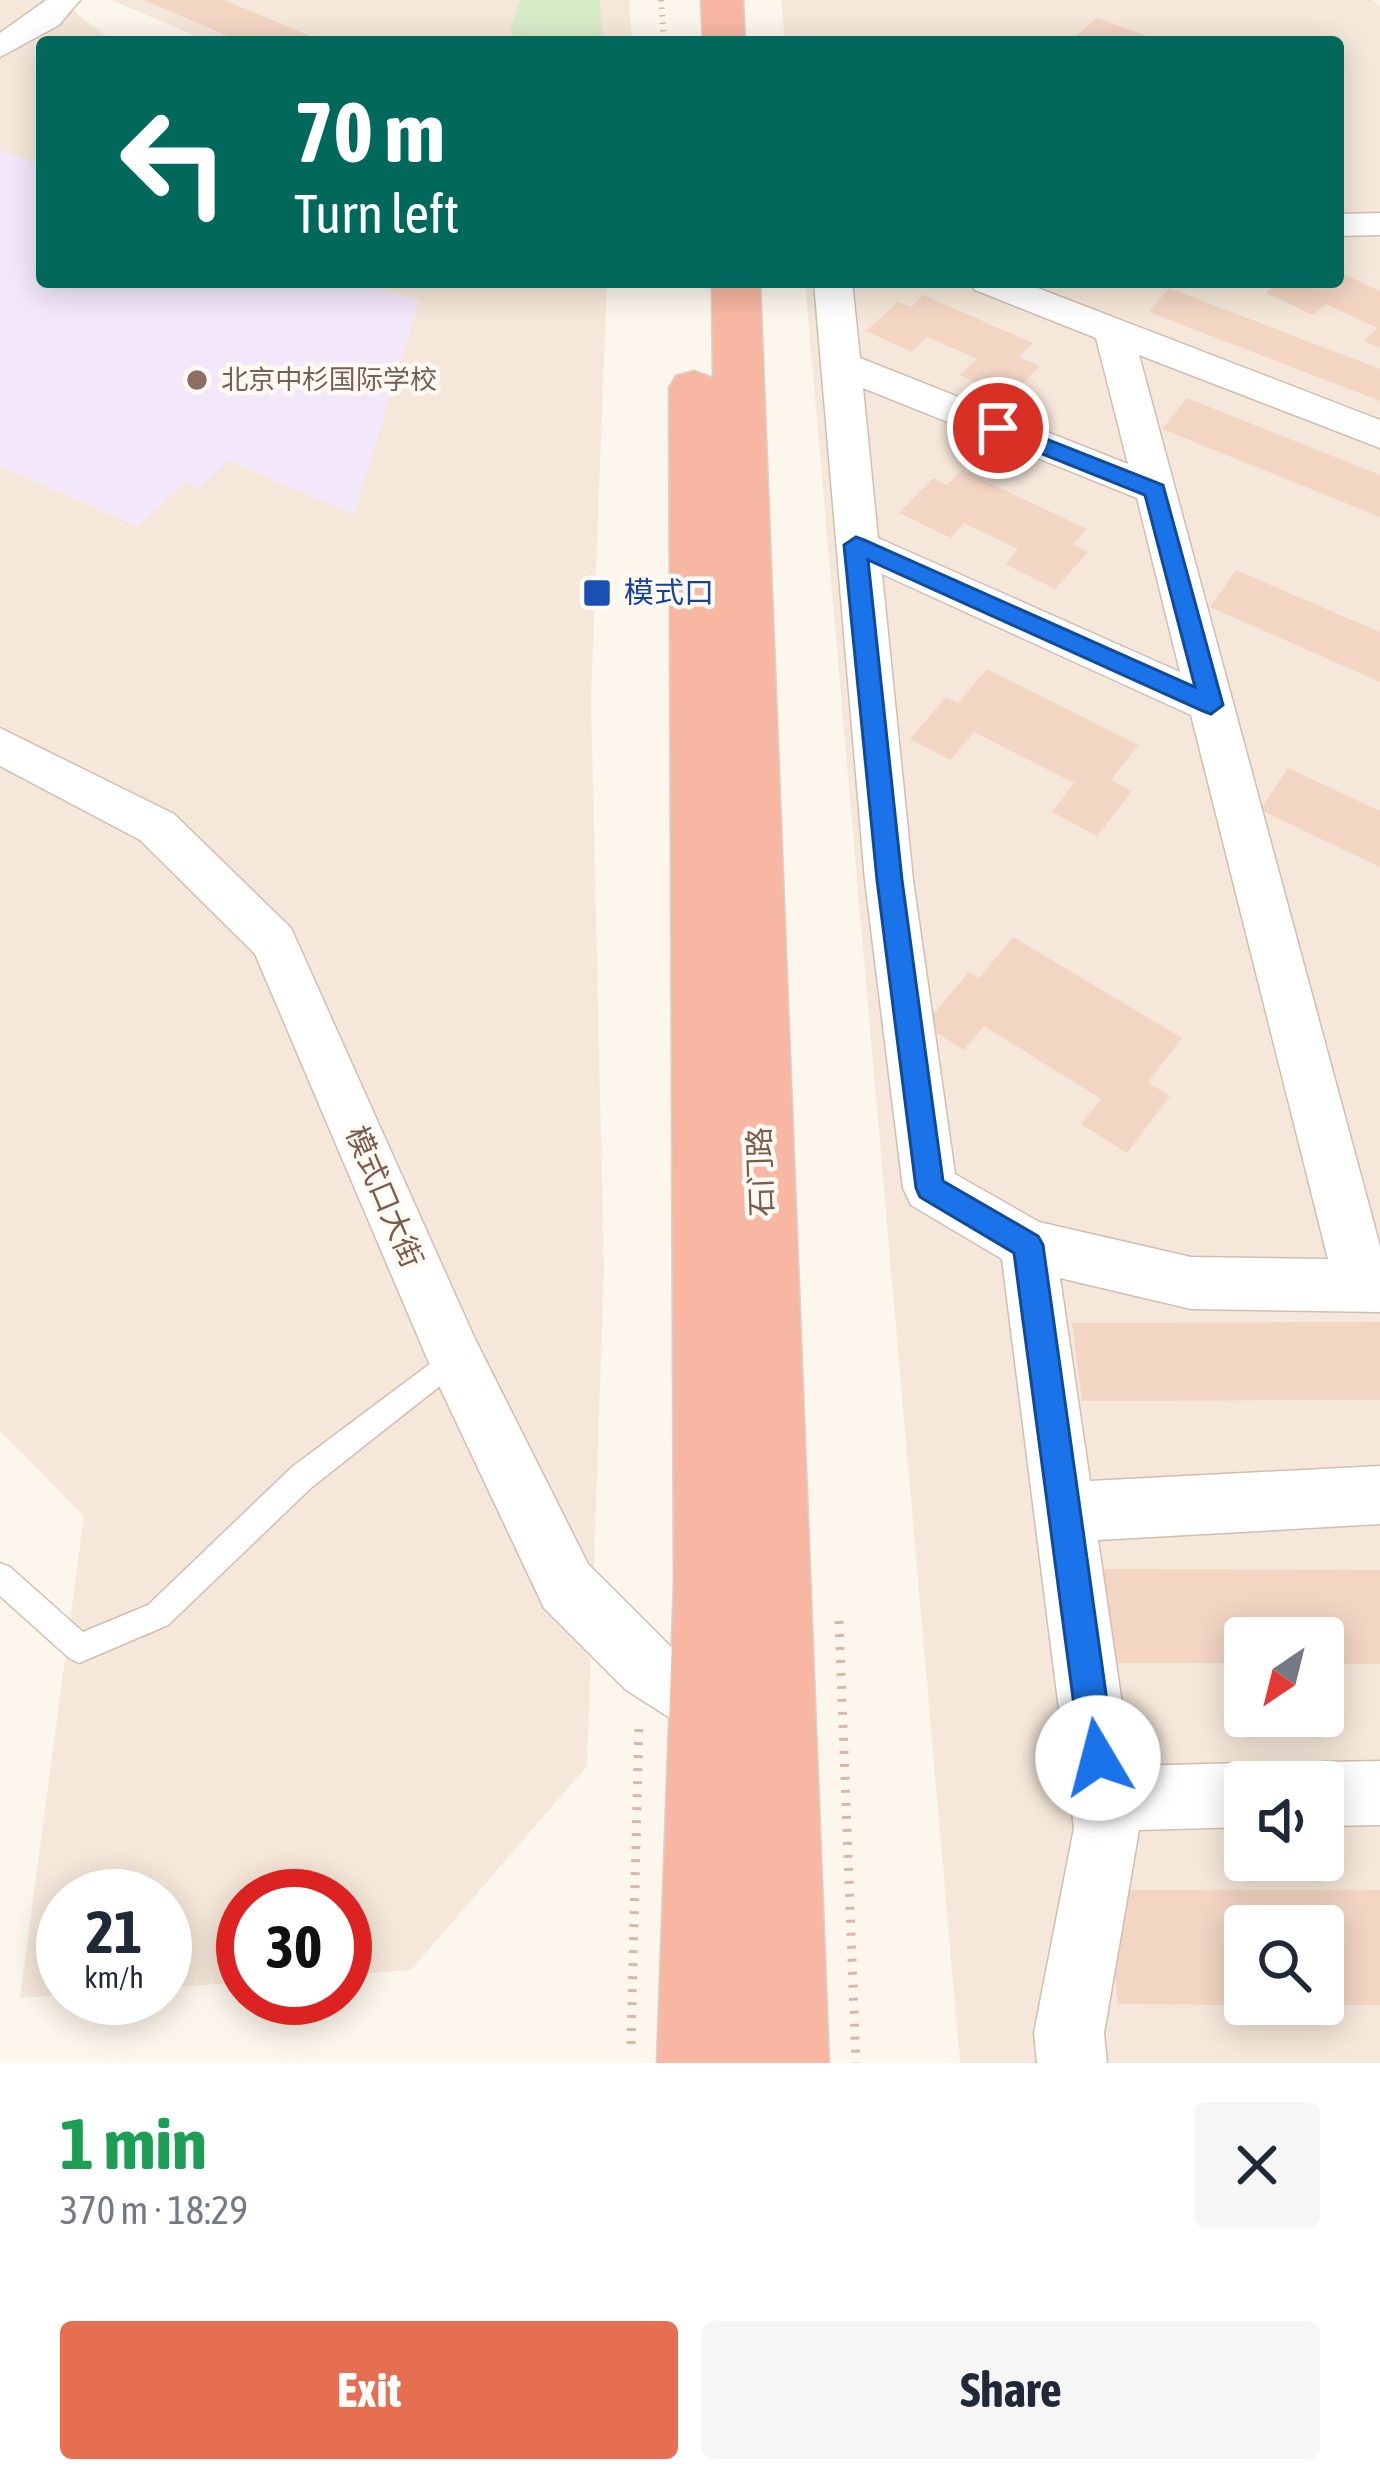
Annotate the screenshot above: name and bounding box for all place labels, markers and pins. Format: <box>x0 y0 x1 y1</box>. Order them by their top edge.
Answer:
place label: 北京中杉国际学校 <box>221 364 437 395</box>
marker: 北京中杉国际学校 <box>184 367 210 393</box>
pin <box>947 377 1049 479</box>
place label: 模式口 <box>624 575 714 609</box>
marker: 模式口 <box>581 577 613 609</box>

